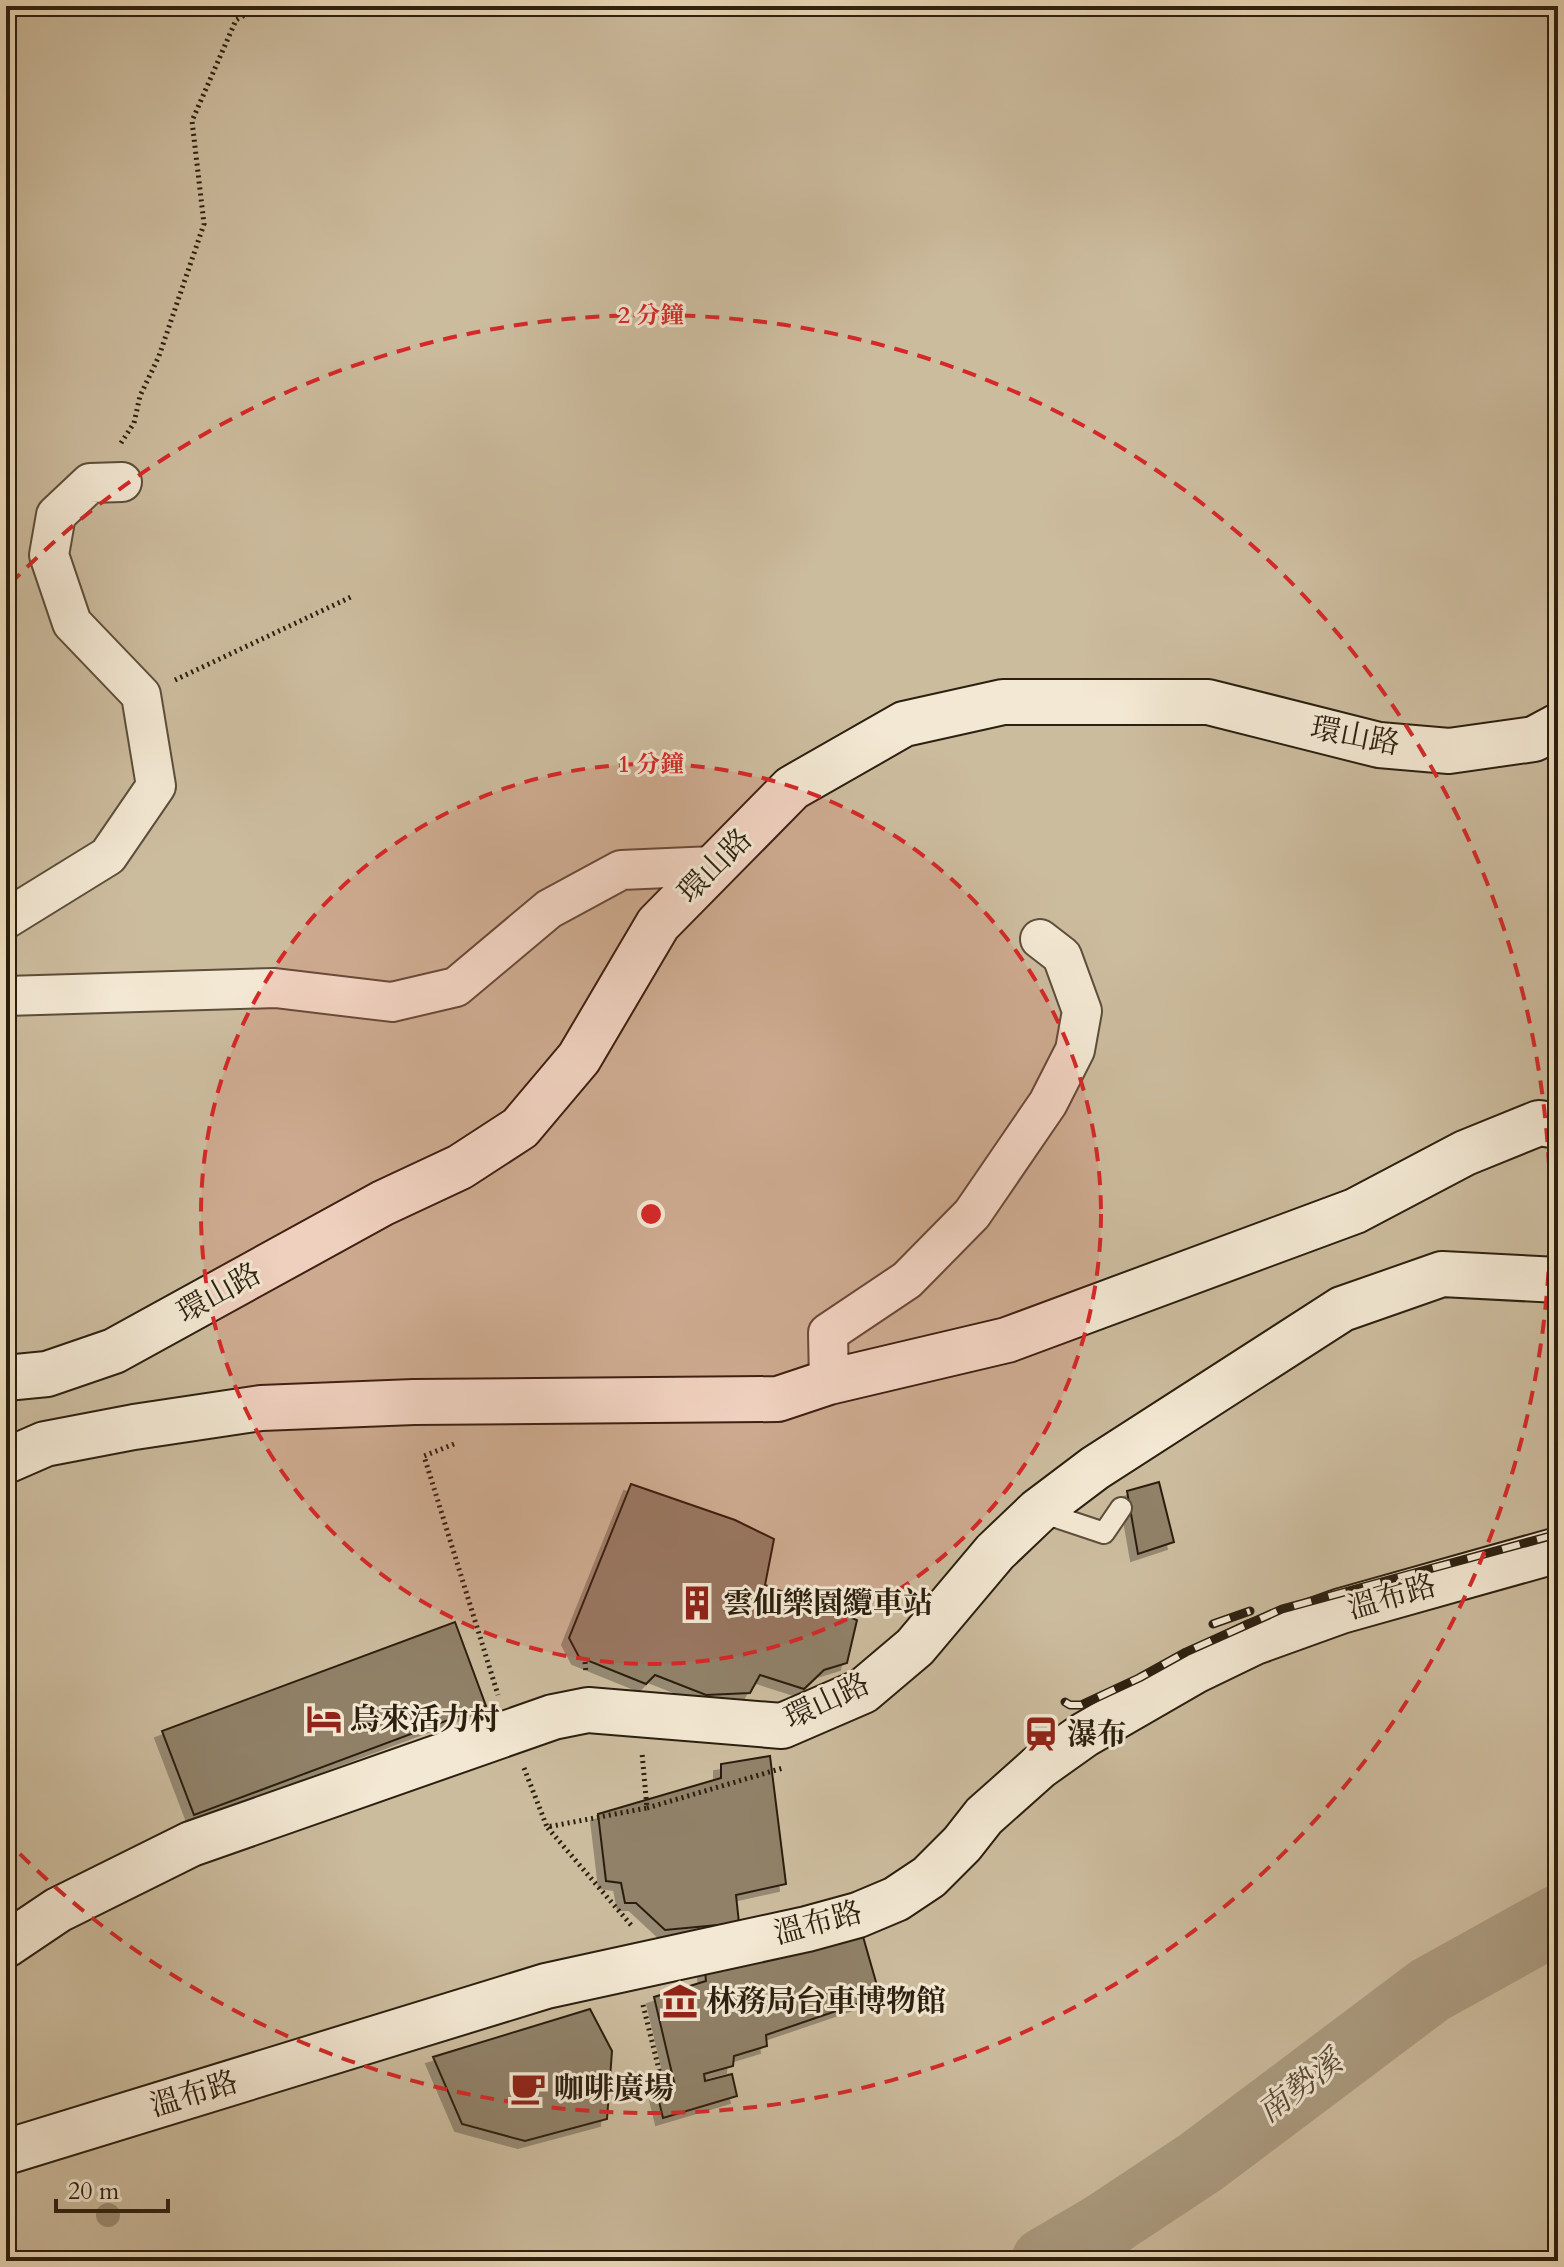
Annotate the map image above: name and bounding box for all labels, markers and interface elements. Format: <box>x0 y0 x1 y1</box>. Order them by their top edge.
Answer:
text: 2 分鐘 <box>618 299 684 332</box>
street label: 環山路 <box>1307 707 1403 765</box>
text: 1 分鐘 <box>618 748 684 781</box>
street label: 環山路 <box>669 820 761 912</box>
centre of rings <box>637 1200 665 1228</box>
street label: 環山路 <box>170 1253 268 1333</box>
street label: 溫布路 <box>1343 1565 1441 1629</box>
place label: 雲仙樂園纜車站 <box>723 1583 933 1624</box>
building icon: 雲仙樂園纜車站 <box>678 1584 716 1622</box>
street label: 環山路 <box>778 1663 876 1739</box>
place label: 烏來活力村 <box>350 1699 500 1740</box>
hotel icon: 烏來活力村 <box>305 1700 343 1738</box>
place label: 瀑布 <box>1067 1714 1127 1755</box>
station icon: 瀑布 <box>1022 1715 1060 1753</box>
street label: 溫布路 <box>769 1892 867 1954</box>
place label: 林務局台車博物館 <box>706 1981 946 2022</box>
museum icon: 林務局台車博物館 <box>661 1982 699 2020</box>
water label: 南勢溪 <box>1248 2039 1354 2133</box>
street label: 溫布路 <box>145 2061 243 2127</box>
place label: 咖啡廣場 <box>554 2068 674 2109</box>
cafe icon: 咖啡廣場 <box>509 2069 547 2107</box>
scale bar <box>56 2163 168 2213</box>
text: 20 m <box>68 2175 120 2208</box>

